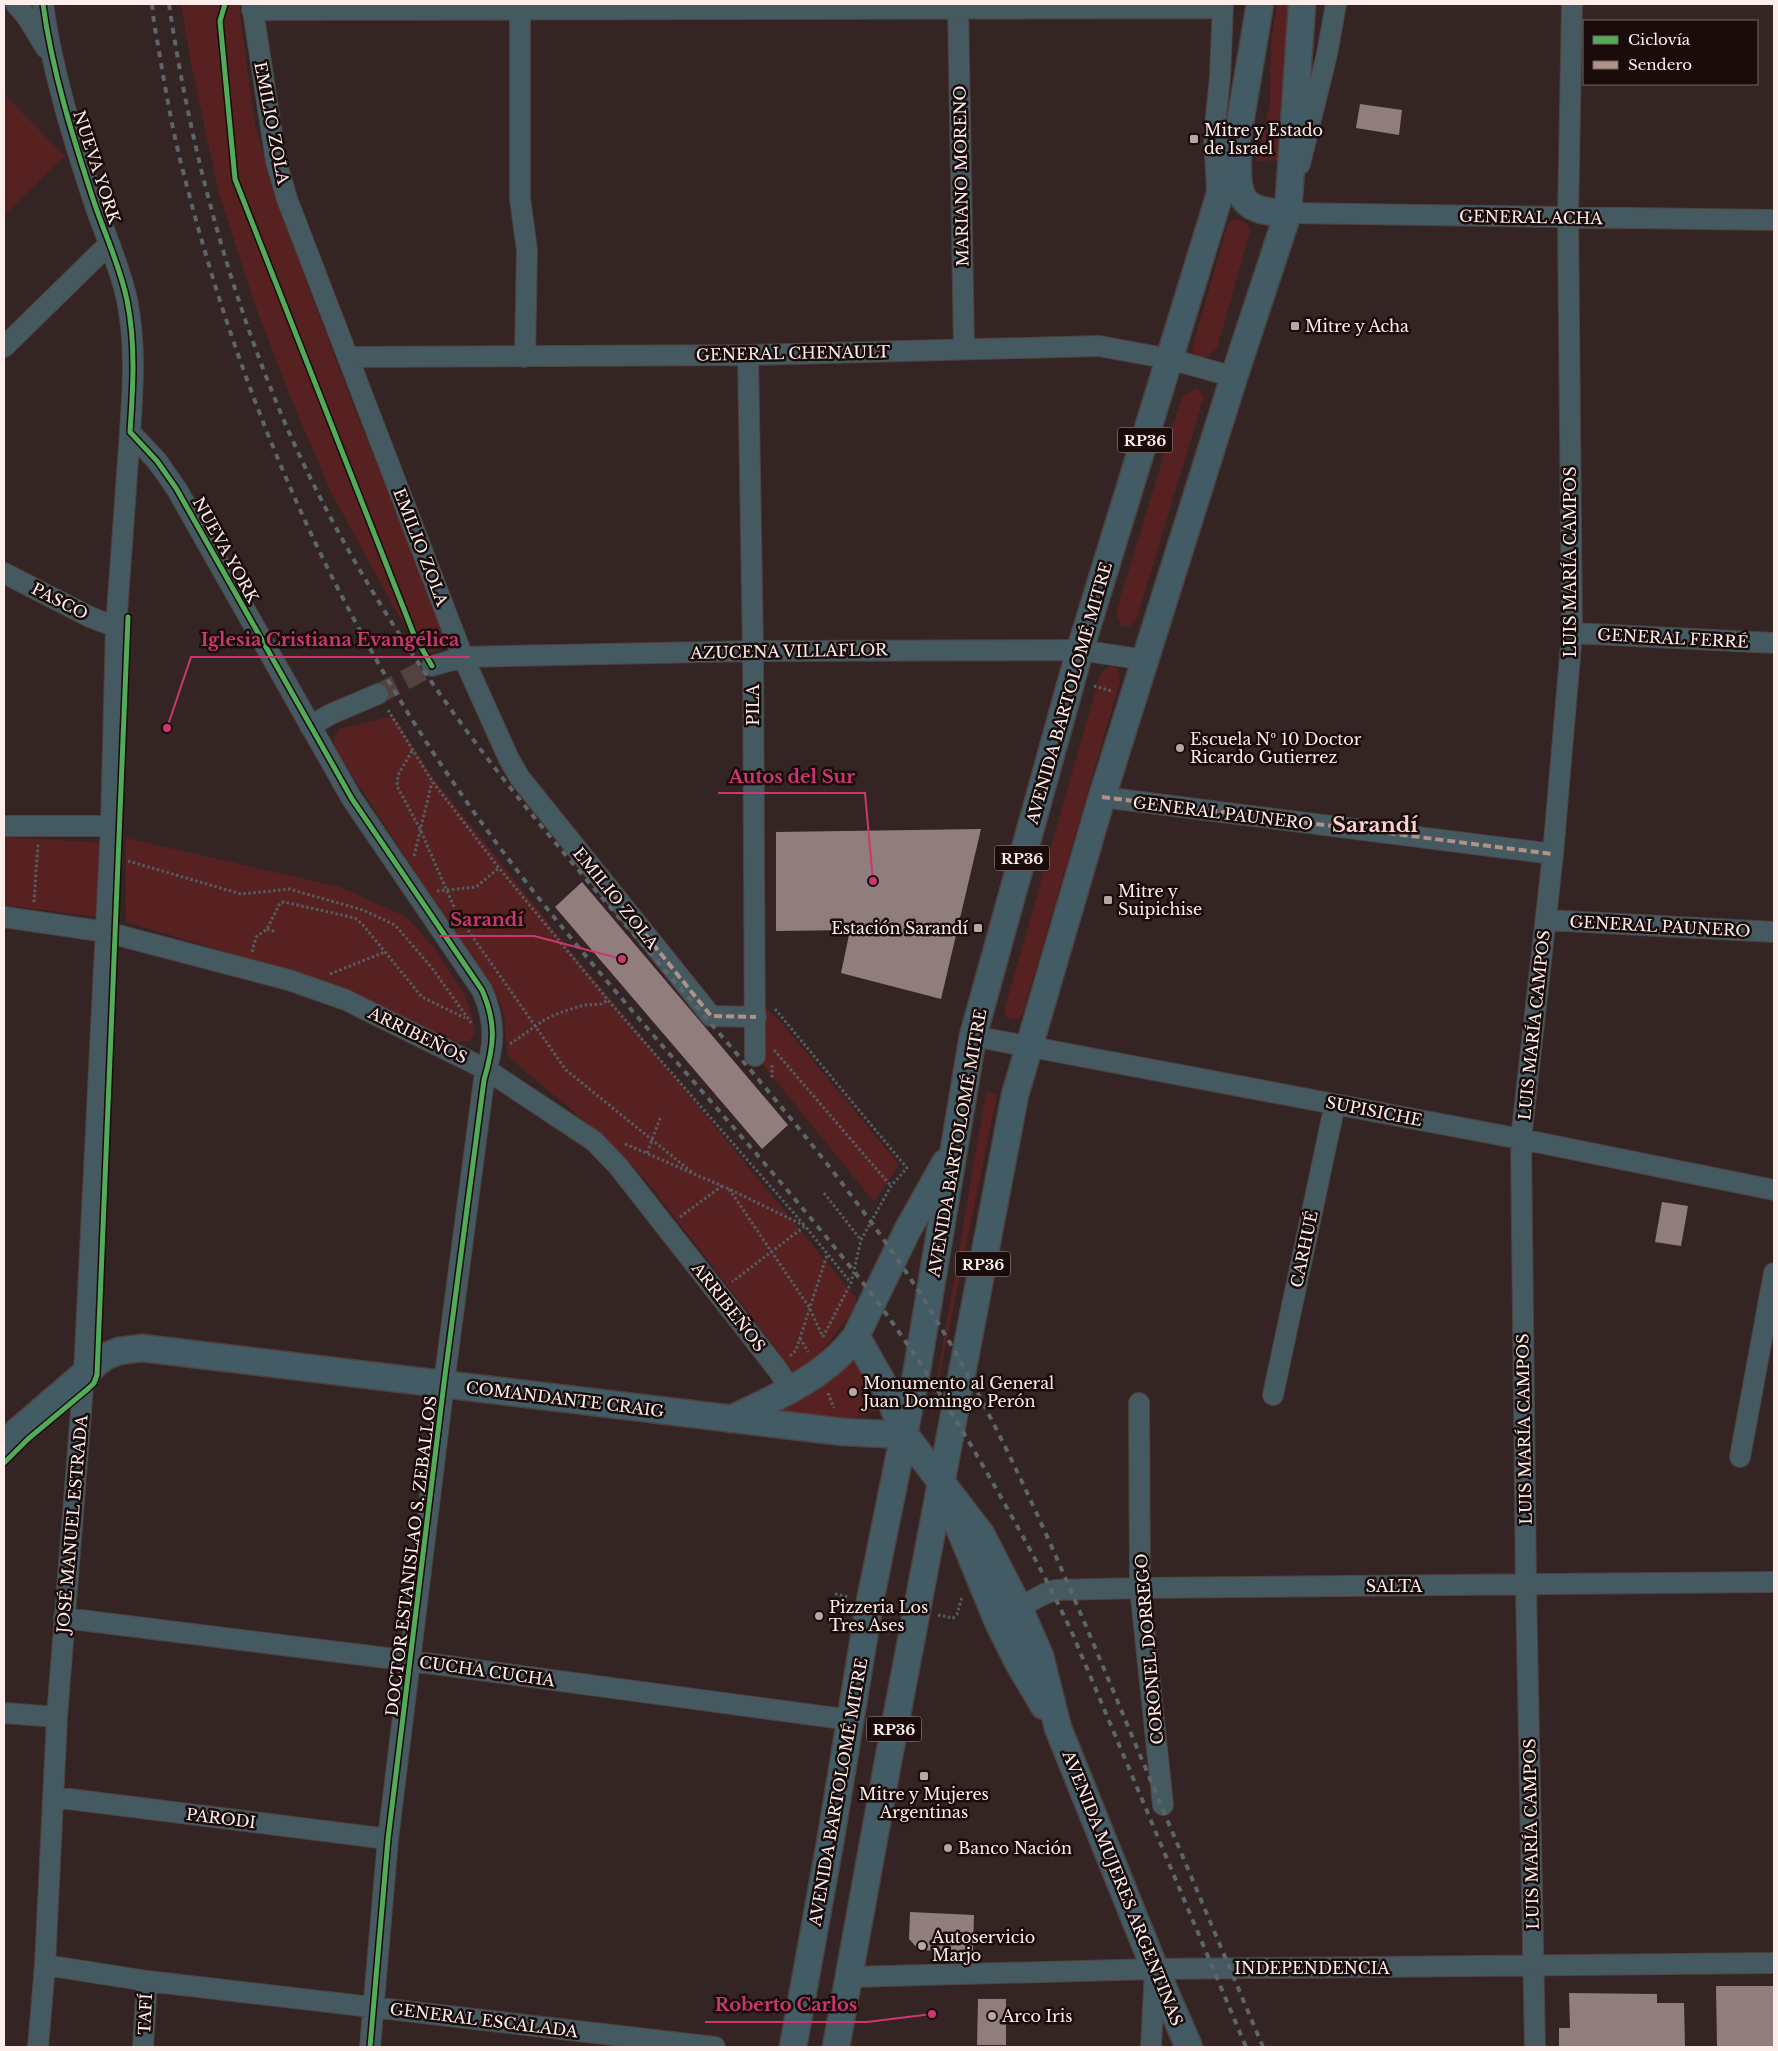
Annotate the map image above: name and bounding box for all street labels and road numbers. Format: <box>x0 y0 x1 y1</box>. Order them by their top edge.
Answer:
street label: EMILIO ZOLA <box>250 60 294 187</box>
street label: MARIANO MORENO <box>949 85 973 267</box>
street label: NUEVA YORK <box>69 108 125 227</box>
street label: GENERAL ACHA <box>1459 206 1604 228</box>
street label: GENERAL CHENAULT <box>696 341 890 365</box>
road number: RP36 <box>1118 428 1172 452</box>
street label: LUIS MARÍA CAMPOS <box>1560 466 1580 658</box>
street label: EMILIO ZOLA <box>389 485 453 609</box>
street label: NUEVA YORK <box>189 494 264 607</box>
street label: AVENIDA BARTOLOMÉ MITRE <box>1022 560 1116 827</box>
street label: PASCO <box>28 578 92 624</box>
street label: GENERAL FERRÉ <box>1597 624 1749 652</box>
street label: AZUCENA VILLAFLOR <box>689 639 889 663</box>
street label: PILA <box>743 684 763 726</box>
street label: GENERAL PAUNERO <box>1132 792 1314 834</box>
street label: EMILIO ZOLA <box>569 843 663 953</box>
road number: RP36 <box>994 846 1050 870</box>
street label: GENERAL PAUNERO <box>1569 911 1751 941</box>
street label: LUIS MARÍA CAMPOS <box>1514 929 1554 1121</box>
street label: ARRIBEÑOS <box>364 1001 471 1068</box>
street label: AVENIDA BARTOLOMÉ MITRE <box>923 1007 990 1280</box>
street label: SUPISICHE <box>1324 1092 1424 1130</box>
street label: CARHUÉ <box>1286 1209 1322 1289</box>
road number: RP36 <box>956 1252 1010 1276</box>
street label: ARRIBEÑOS <box>687 1257 771 1356</box>
street label: LUIS MARÍA CAMPOS <box>1512 1333 1536 1525</box>
street label: COMANDANTE CRAIG <box>465 1377 665 1421</box>
street label: DOCTOR ESTANISLAO S. ZEBALLOS <box>381 1394 441 1718</box>
street label: JOSÉ MANUEL ESTRADA <box>52 1413 92 1636</box>
street label: CORONEL DORREGO <box>1131 1553 1167 1745</box>
street label: SALTA <box>1366 1576 1423 1596</box>
street label: CUCHA CUCHA <box>418 1652 557 1691</box>
street label: AVENIDA BARTOLOMÉ MITRE <box>804 1656 871 1929</box>
road number: RP36 <box>866 1716 922 1742</box>
street label: LUIS MARÍA CAMPOS <box>1519 1738 1543 1930</box>
street label: AVENIDA MUJERES ARGENTINAS <box>1058 1747 1188 2029</box>
street label: PARODI <box>185 1804 257 1832</box>
street label: INDEPENDENCIA <box>1234 1958 1390 1978</box>
street label: TAFÍ <box>134 1993 156 2035</box>
street label: GENERAL ESCALADA <box>389 1999 580 2042</box>

